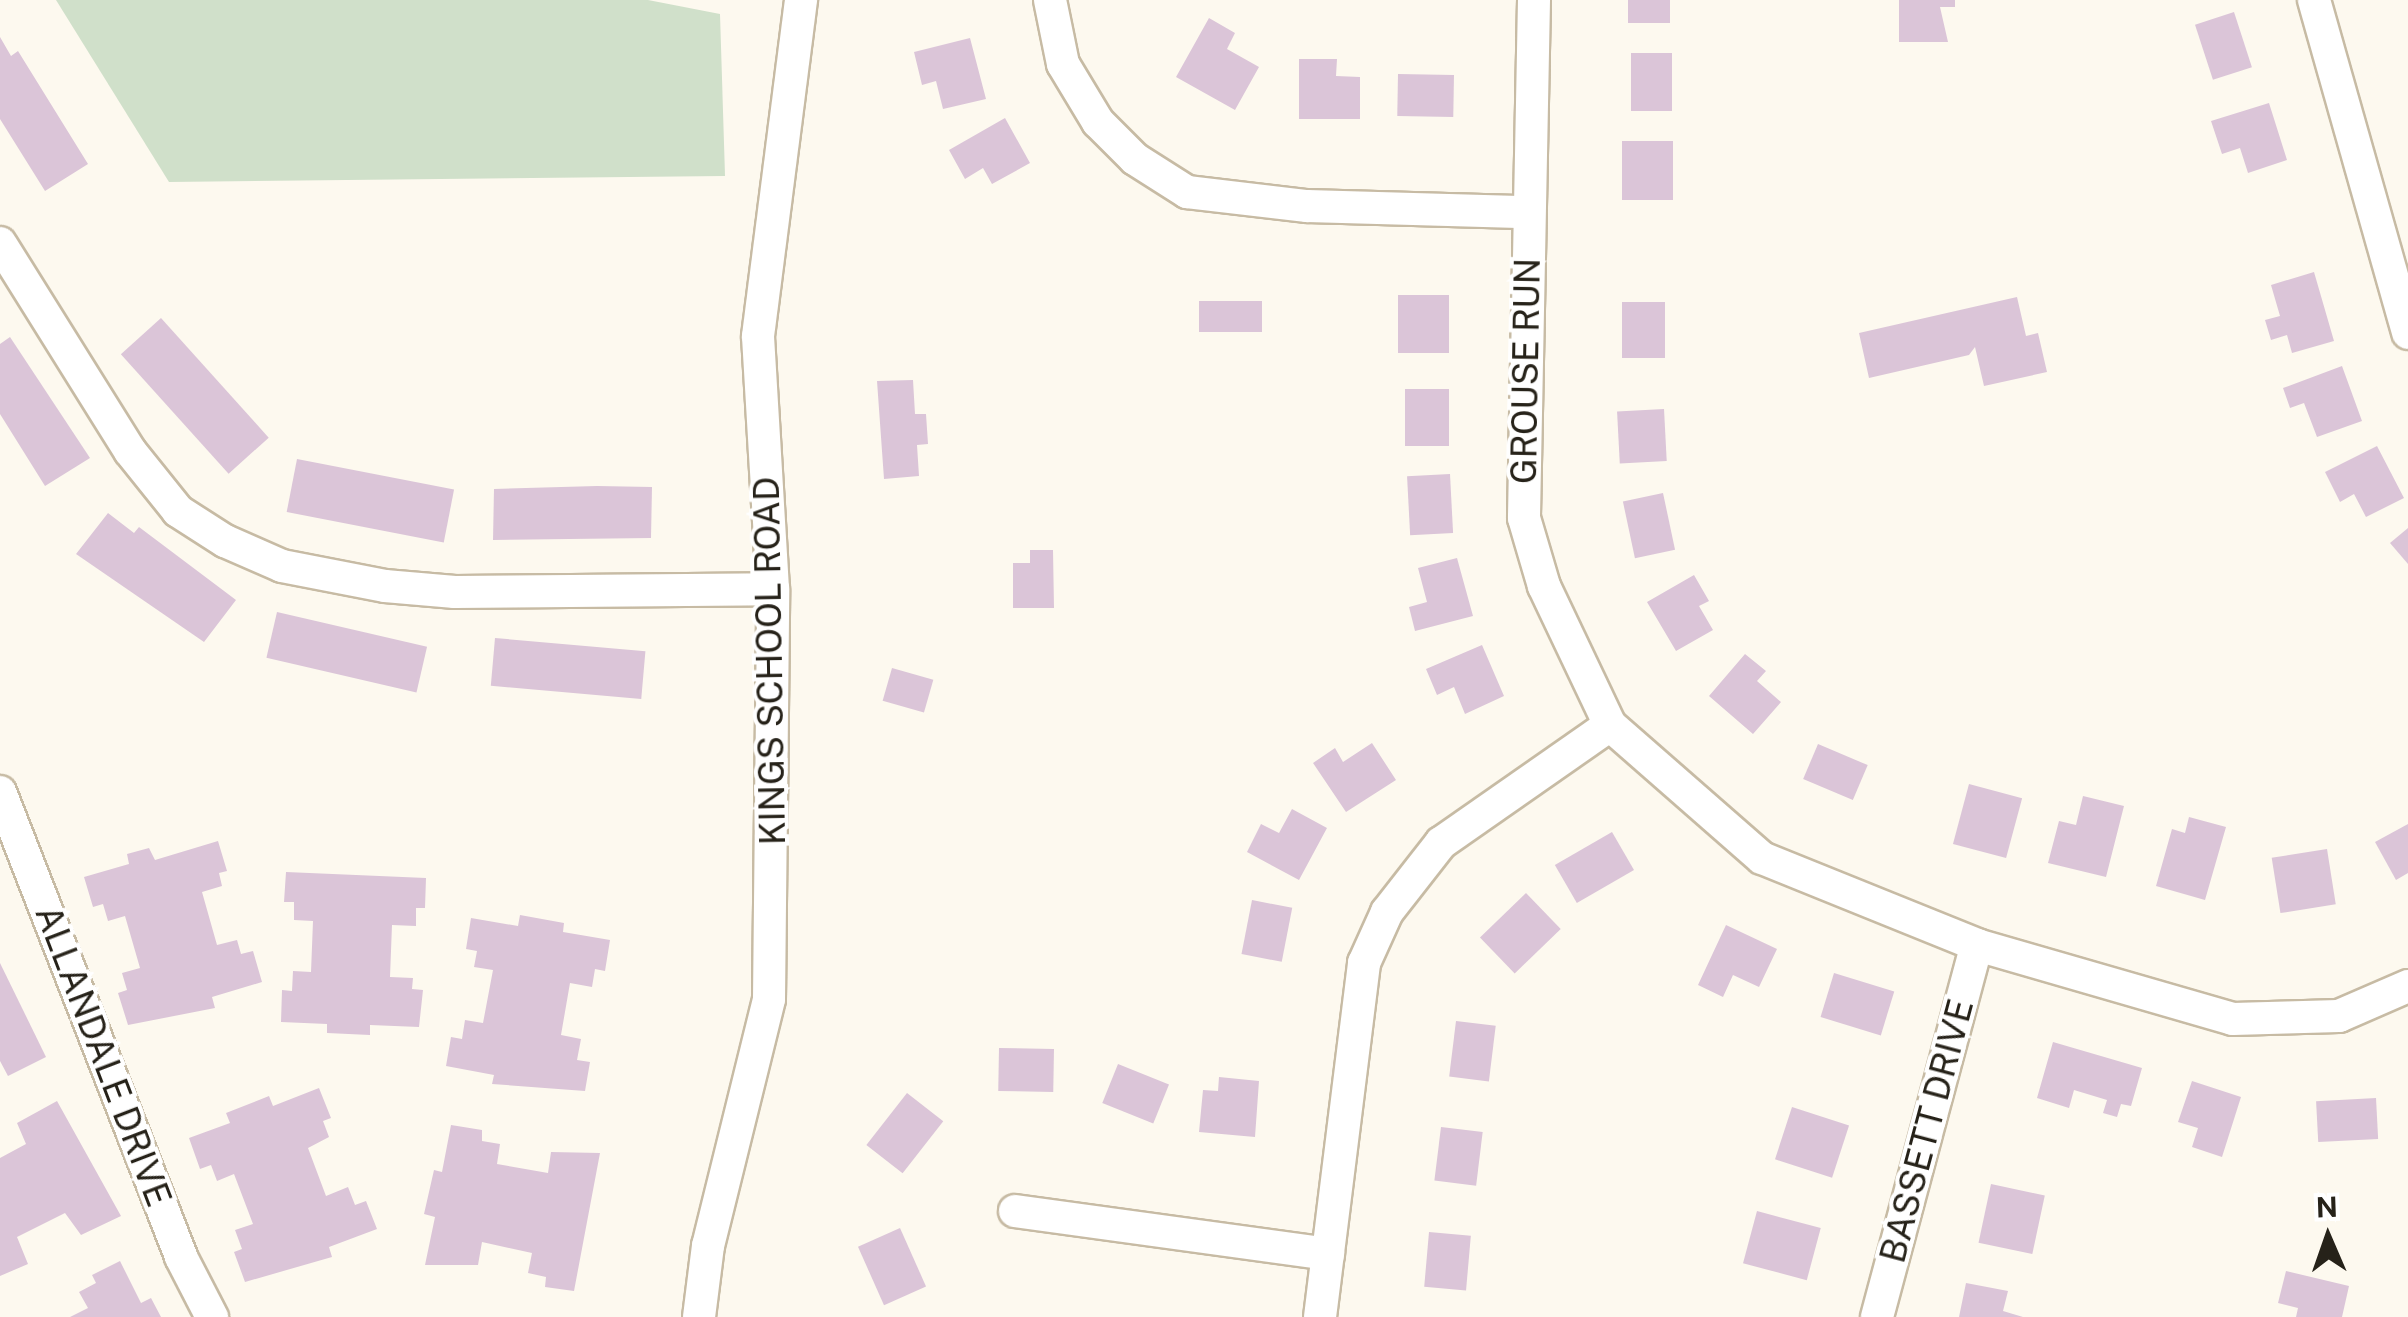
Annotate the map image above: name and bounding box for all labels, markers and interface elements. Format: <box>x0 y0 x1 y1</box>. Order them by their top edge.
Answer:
street label: GROUSE RUN <box>1503 258 1549 484</box>
street label: KINGS SCHOOL ROAD <box>746 476 794 846</box>
street label: ALLANDALE DRIVE <box>26 900 180 1212</box>
street label: BASSETT DRIVE <box>1872 995 1982 1267</box>
north arrow <box>2278 1187 2378 1287</box>
text: N <box>2315 1190 2338 1223</box>

